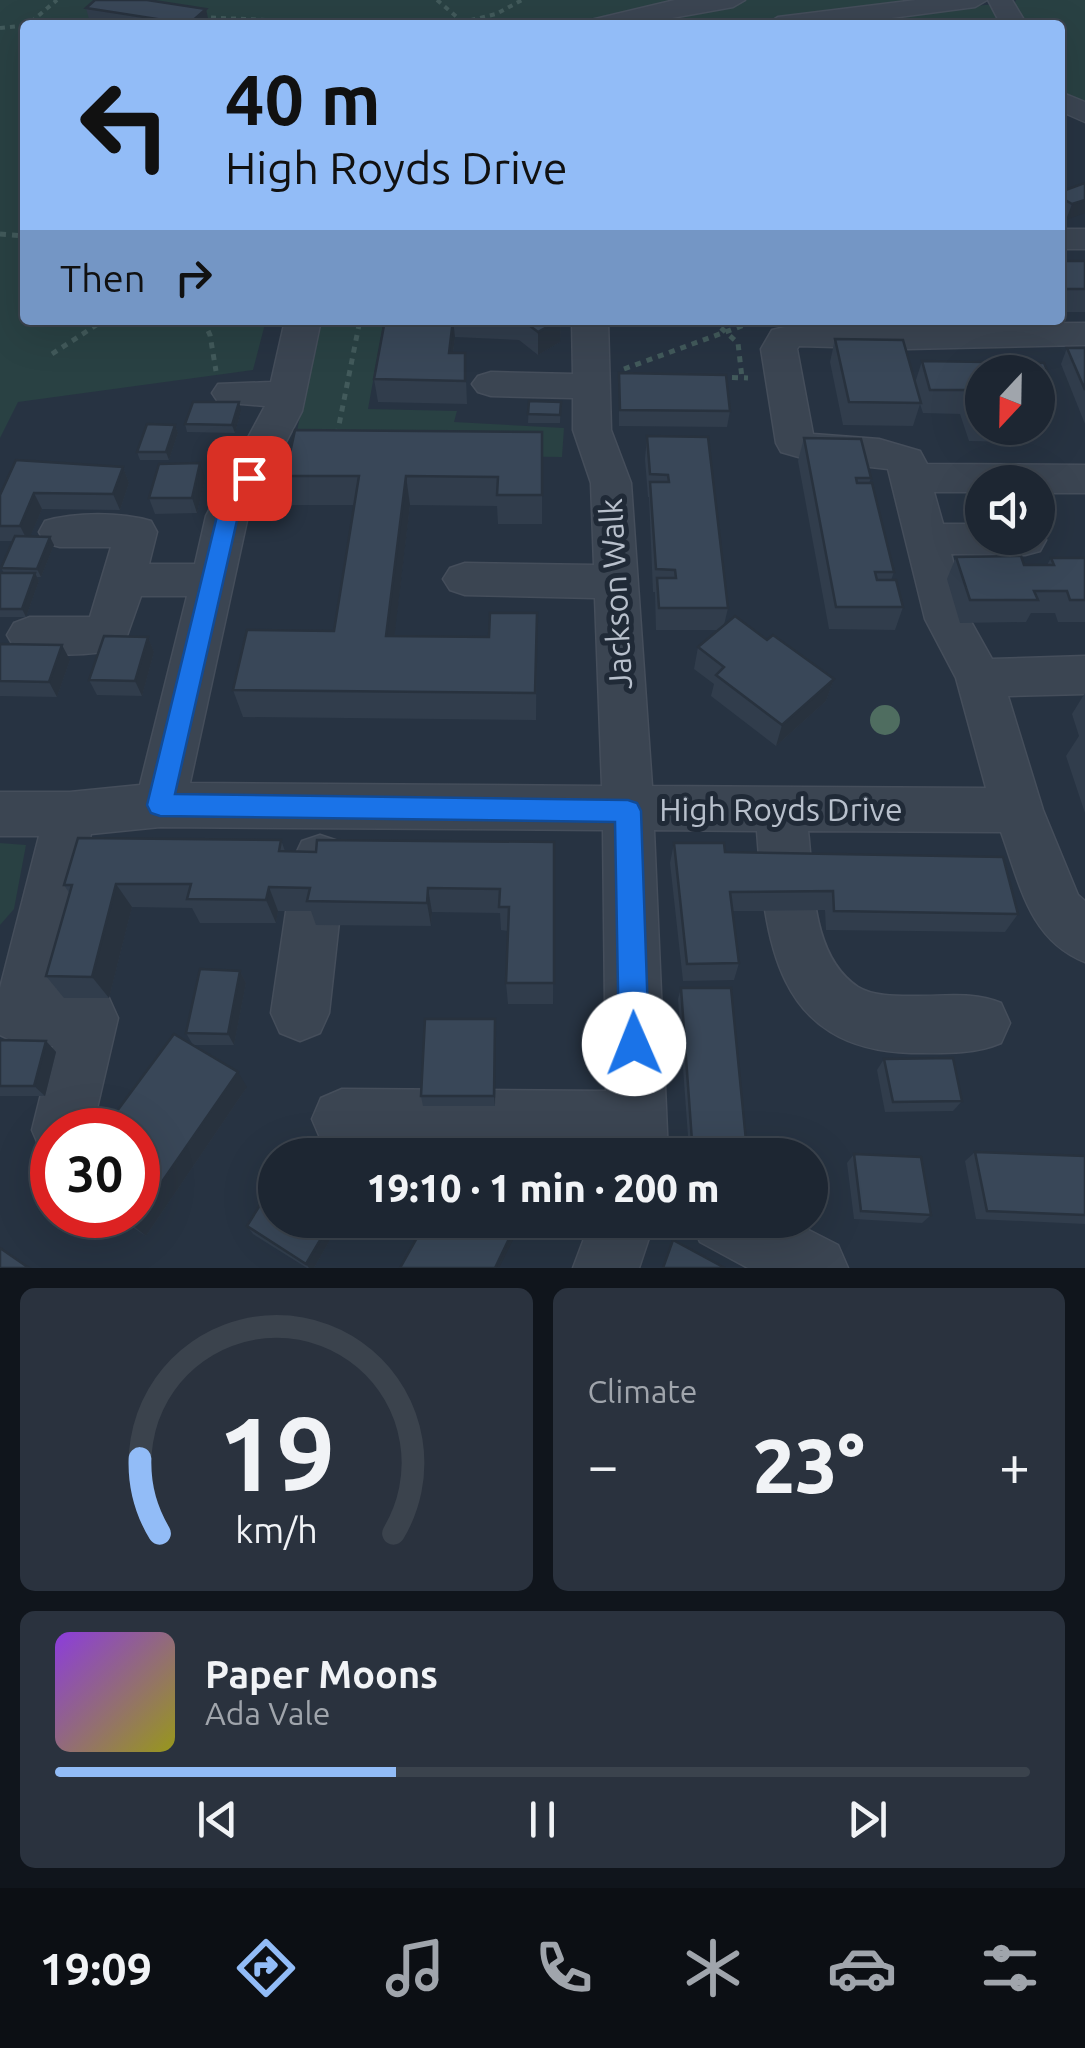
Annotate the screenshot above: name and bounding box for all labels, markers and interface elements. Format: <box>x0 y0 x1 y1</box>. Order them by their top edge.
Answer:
icon: left <box>60 60 190 190</box>
text: 40 m <box>225 60 381 138</box>
text: High Royds Drive <box>225 142 568 193</box>
icon: right <box>166 250 221 305</box>
text: Then <box>60 257 146 299</box>
north arrow <box>965 355 1055 445</box>
map controls <box>965 355 1055 555</box>
pin <box>207 436 292 521</box>
icon: arrive <box>222 451 277 506</box>
button: sound <box>965 465 1055 555</box>
street label: Jackson Walk <box>592 498 638 691</box>
street label: High Royds Drive <box>659 791 903 827</box>
position arrow <box>582 992 686 1096</box>
speed limit sign: 30 <box>30 1108 160 1238</box>
text: 19:10 · 1 min · 200 m <box>366 1167 720 1209</box>
text: Climate <box>588 1373 698 1409</box>
text: 19 <box>218 1394 335 1511</box>
text: 23° <box>753 1423 865 1507</box>
text: − <box>588 1434 619 1495</box>
text: + <box>999 1434 1030 1495</box>
text: km/h <box>235 1510 318 1550</box>
text: Paper Moons <box>205 1653 438 1695</box>
text: Ada Vale <box>205 1695 331 1731</box>
icon: previous <box>190 1792 245 1847</box>
icon: pause <box>515 1792 570 1847</box>
icon: next <box>840 1792 895 1847</box>
icon: directions <box>231 1933 301 2003</box>
icon: music <box>380 1933 450 2003</box>
icon: phone <box>529 1933 599 2003</box>
icon: climate <box>678 1933 748 2003</box>
icon: car <box>827 1933 897 2003</box>
icon: filters <box>975 1933 1045 2003</box>
text: 19:09 <box>39 1943 152 1994</box>

